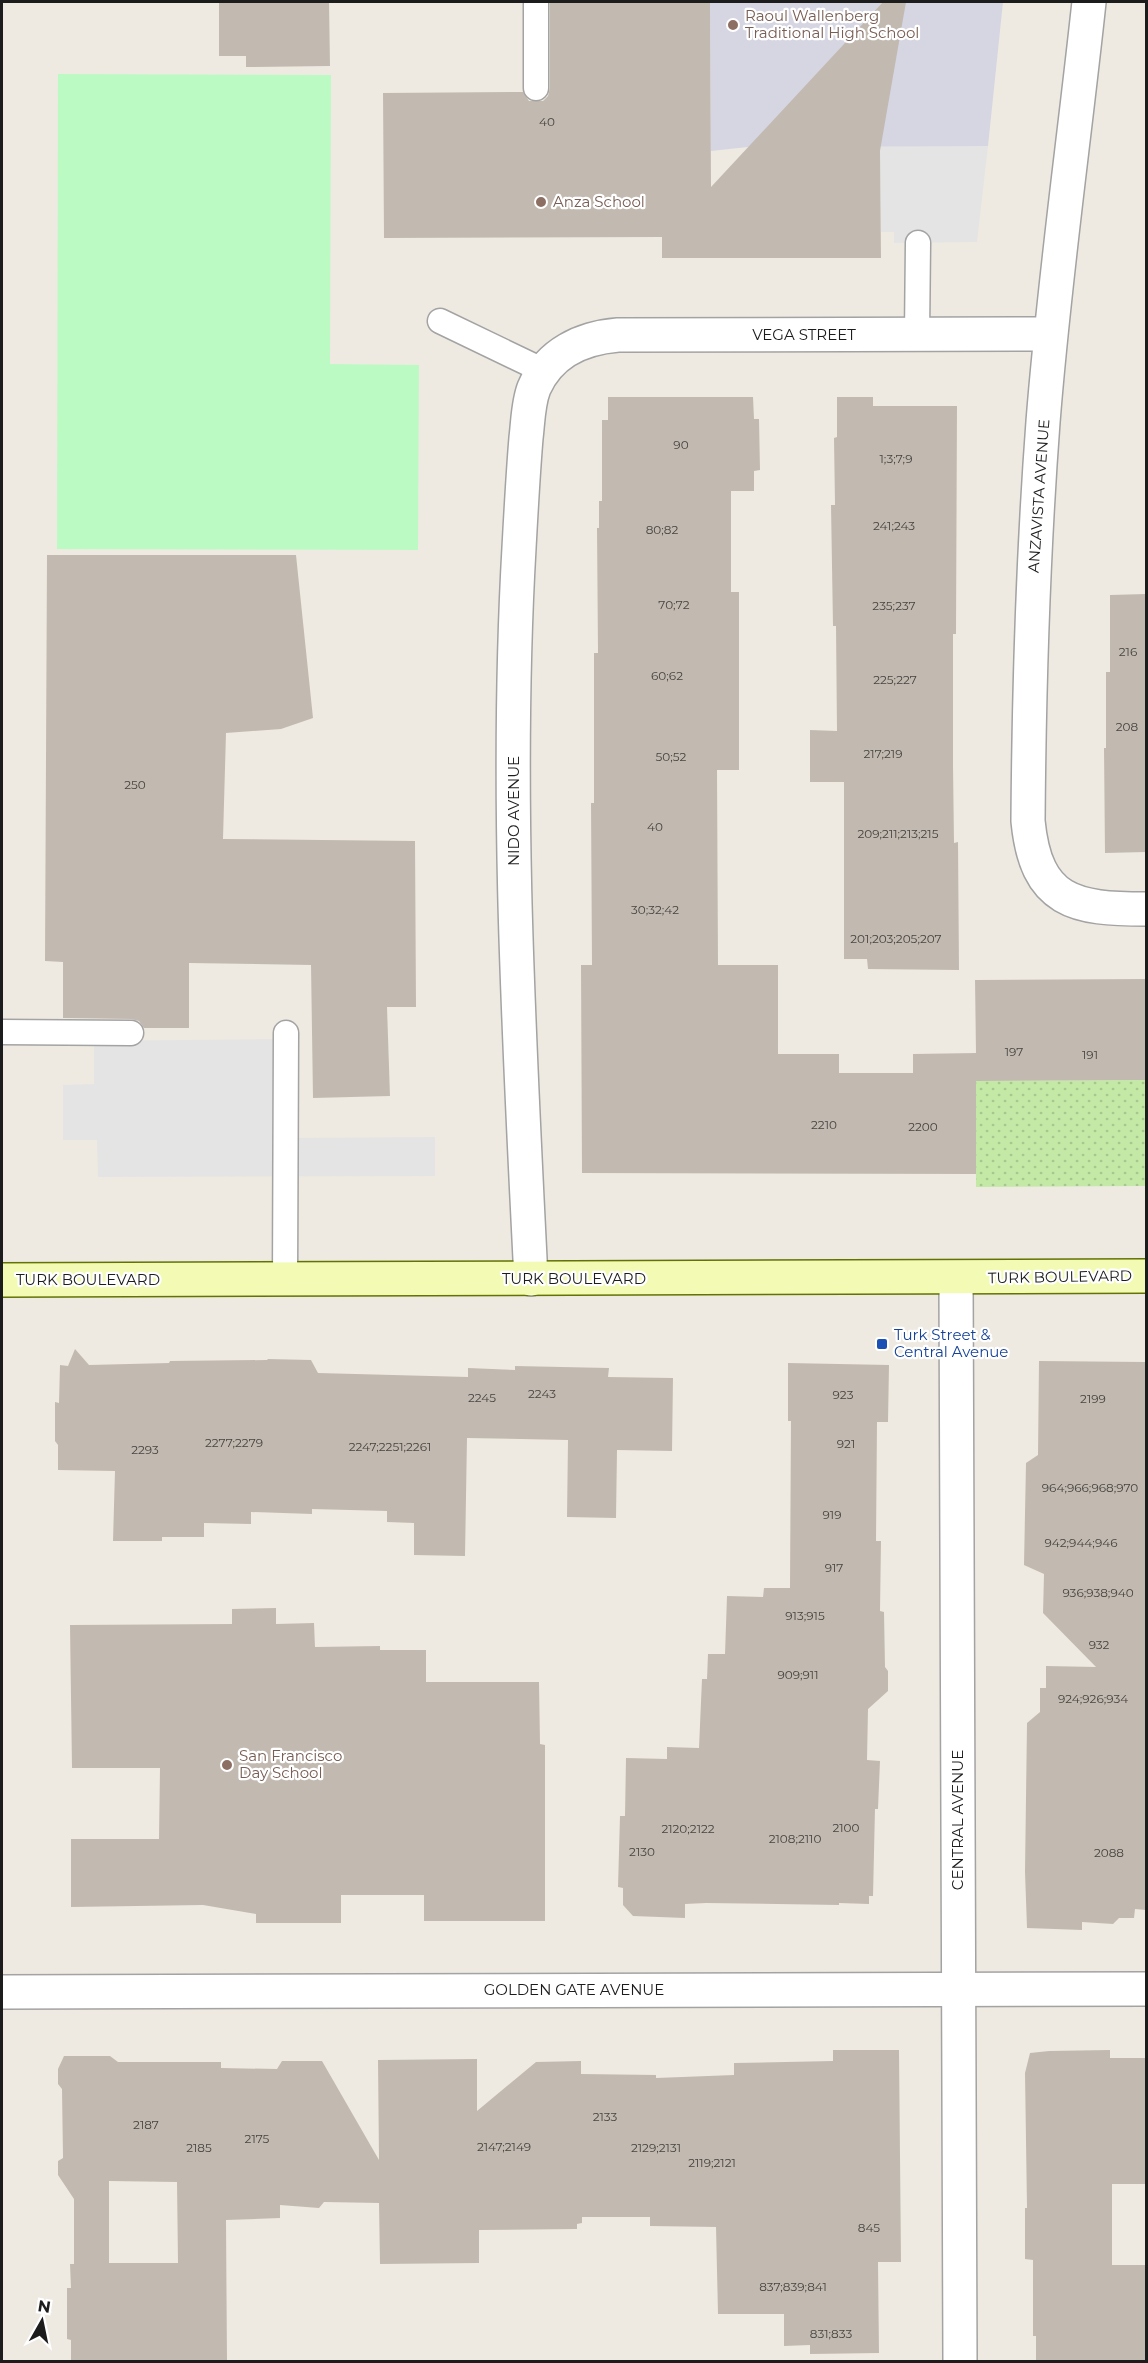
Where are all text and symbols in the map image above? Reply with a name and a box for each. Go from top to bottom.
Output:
place label: Raoul Wallenberg Traditional High School [745,6,919,42]
marker: Raoul Wallenberg Traditional High School [726,18,740,32]
house number: 40 [539,114,555,129]
place label: Anza School [553,192,645,211]
marker: Anza School [534,195,548,209]
street label: VEGA STREET [752,325,856,344]
street label: ANZAVISTA AVENUE [1024,418,1053,574]
house number: 90 [673,437,689,452]
house number: 1;3;7;9 [880,451,912,466]
house number: 241;243 [873,518,915,533]
house number: 80;82 [646,522,678,537]
house number: 70;72 [658,597,690,612]
house number: 235;237 [872,598,916,613]
house number: 216 [1119,644,1137,659]
house number: 60;62 [651,668,683,683]
house number: 225;227 [873,672,917,687]
house number: 208 [1116,719,1139,734]
house number: 217;219 [864,746,902,761]
house number: 50;52 [656,749,687,764]
street label: NIDO AVENUE [504,756,523,866]
house number: 250 [124,777,146,792]
house number: 40 [647,819,663,834]
house number: 209;211;213;215 [857,826,939,841]
house number: 30;32;42 [631,902,679,917]
house number: 201;203;205;207 [850,931,942,946]
house number: 197 [1005,1044,1023,1059]
house number: 191 [1082,1047,1098,1062]
house number: 2210 [811,1117,837,1132]
house number: 2200 [908,1119,938,1134]
street label: TURK BOULEVARD [988,1266,1132,1287]
street label: TURK BOULEVARD [502,1269,646,1288]
street label: TURK BOULEVARD [16,1270,160,1289]
place label: Turk Street & Central Avenue [894,1325,1008,1361]
marker: Turk Street & Central Avenue [875,1337,889,1351]
house number: 2243 [528,1386,556,1401]
house number: 923 [833,1387,854,1402]
house number: 2245 [468,1390,496,1405]
house number: 2199 [1080,1391,1106,1406]
house number: 2277;2279 [205,1435,263,1450]
house number: 921 [837,1436,855,1451]
house number: 2247;2251;2261 [349,1439,431,1454]
house number: 2293 [131,1442,159,1457]
house number: 964;966;968;970 [1042,1480,1138,1495]
house number: 919 [823,1507,841,1522]
house number: 942;944;946 [1045,1535,1117,1550]
house number: 917 [825,1560,843,1575]
house number: 936;938;940 [1062,1585,1134,1600]
house number: 913;915 [785,1608,825,1623]
house number: 932 [1089,1637,1110,1652]
house number: 909;911 [777,1667,819,1682]
house number: 924;926;934 [1058,1691,1128,1706]
place label: San Francisco Day School [239,1746,342,1782]
street label: CENTRAL AVENUE [948,1750,967,1890]
marker: San Francisco Day School [220,1758,234,1772]
house number: 2100 [832,1820,860,1835]
house number: 2120;2122 [661,1821,715,1836]
house number: 2108;2110 [769,1831,821,1846]
house number: 2130 [629,1844,655,1859]
house number: 2088 [1094,1845,1124,1860]
street label: GOLDEN GATE AVENUE [484,1980,664,1999]
house number: 2133 [593,2109,618,2124]
house number: 2187 [133,2117,159,2132]
house number: 2175 [245,2131,270,2146]
house number: 2147;2149 [477,2139,531,2154]
house number: 2185 [186,2140,212,2155]
house number: 2129;2131 [631,2140,681,2155]
house number: 2119;2121 [688,2155,736,2170]
house number: 845 [858,2220,880,2235]
house number: 837;839;841 [759,2279,827,2294]
north arrow [12,2291,72,2351]
text: N [36,2296,52,2317]
house number: 831;833 [810,2326,852,2341]

